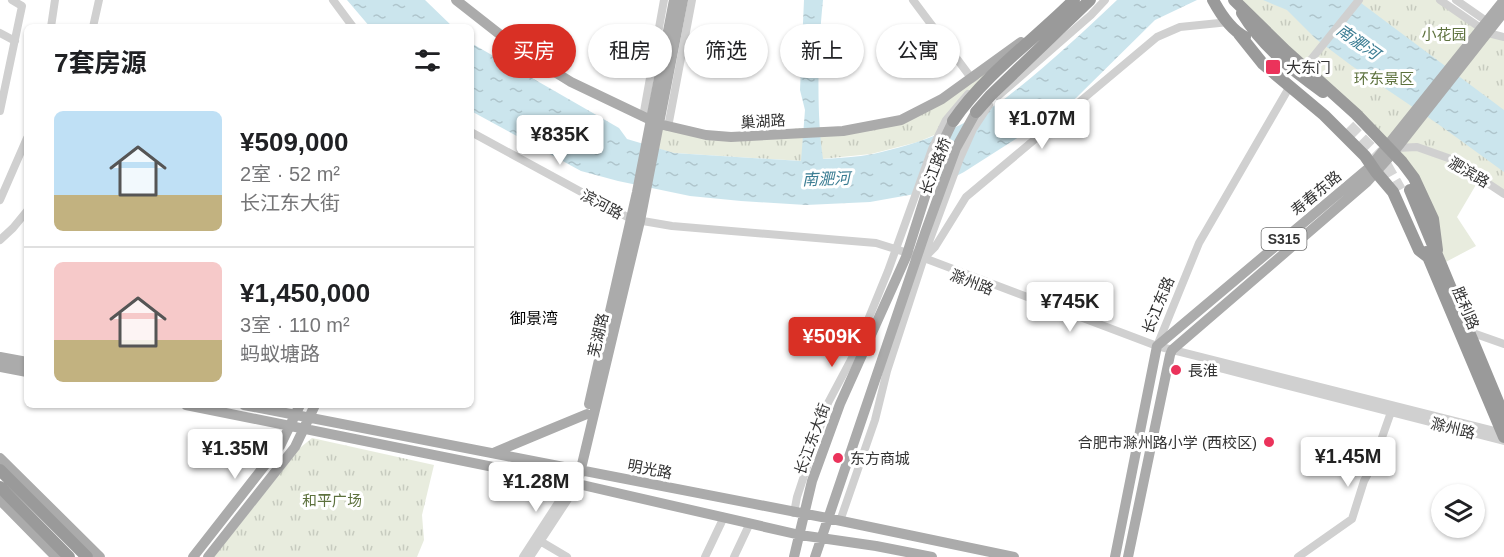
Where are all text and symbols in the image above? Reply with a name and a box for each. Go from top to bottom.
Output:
water label: 南淝河 [1333,21,1385,64]
chip: 买房 [492,24,576,78]
chip: 租房 [588,24,672,78]
chip: 筛选 [684,24,768,78]
chip: 新上 [780,24,864,78]
chip: 公寓 [876,24,960,78]
park label: 小花园 [1421,26,1467,43]
icon: filters [411,44,444,77]
text: 7套房源 [54,48,146,78]
marker: 大东门 [1264,58,1282,76]
place label: 大东门 [1286,59,1331,76]
park label: 环东景区 [1354,70,1414,87]
pin: ¥1.07M [993,99,1091,150]
text: ¥1.07M [1009,107,1075,129]
street label: 巢湖路 [740,111,786,131]
pin: ¥835K [518,115,602,166]
text: ¥835K [531,123,589,145]
text: ¥509,000 [240,127,348,157]
icon: home [102,135,174,207]
street label: 长江路桥 [916,135,954,197]
street label: 淝滨路 [1445,153,1493,191]
text: 2室 · 52 m² [240,163,340,185]
street label: 寿春东路 [1288,167,1344,219]
water label: 南淝河 [802,170,853,188]
street label: 滨河路 [578,186,626,222]
text: 长江东大街 [240,192,340,214]
road number: S315 [1262,228,1306,250]
street label: 滁州路 [948,266,996,298]
street label: 长江东路 [1139,274,1177,336]
text: ¥1,450,000 [240,278,370,308]
pin: ¥745K [1028,282,1112,333]
street label: 胜利路 [1449,284,1483,332]
icon: home [102,286,174,358]
text: ¥745K [1041,290,1099,312]
district label: 御景湾 [510,310,558,327]
street label: 芜湖路 [585,311,611,359]
text: 3室 · 110 m² [240,314,350,336]
pin: ¥509K [790,317,874,368]
text: ¥509K [803,325,861,347]
text: 蚂蚁塘路 [240,343,320,365]
place label: 長淮 [1188,362,1218,379]
marker: 長淮 [1169,363,1183,377]
street label: 长江东大街 [791,401,833,477]
street label: 滁州路 [1429,414,1477,442]
pin: ¥1.35M [186,429,284,480]
place label: 合肥市滁州路小学 (西校区) [1078,434,1257,451]
marker: 合肥市滁州路小学 (西校区) [1262,435,1276,449]
text: ¥1.35M [202,437,268,459]
pin: ¥1.45M [1299,437,1397,488]
text: ¥1.45M [1315,445,1381,467]
place label: 东方商城 [850,450,910,467]
marker: 东方商城 [831,451,845,465]
street label: 明光路 [626,456,674,482]
pin: ¥1.28M [487,462,585,513]
text: ¥1.28M [503,470,569,492]
map controls [1431,484,1485,538]
button: layers [1431,484,1485,538]
park label: 和平广场 [302,492,362,509]

